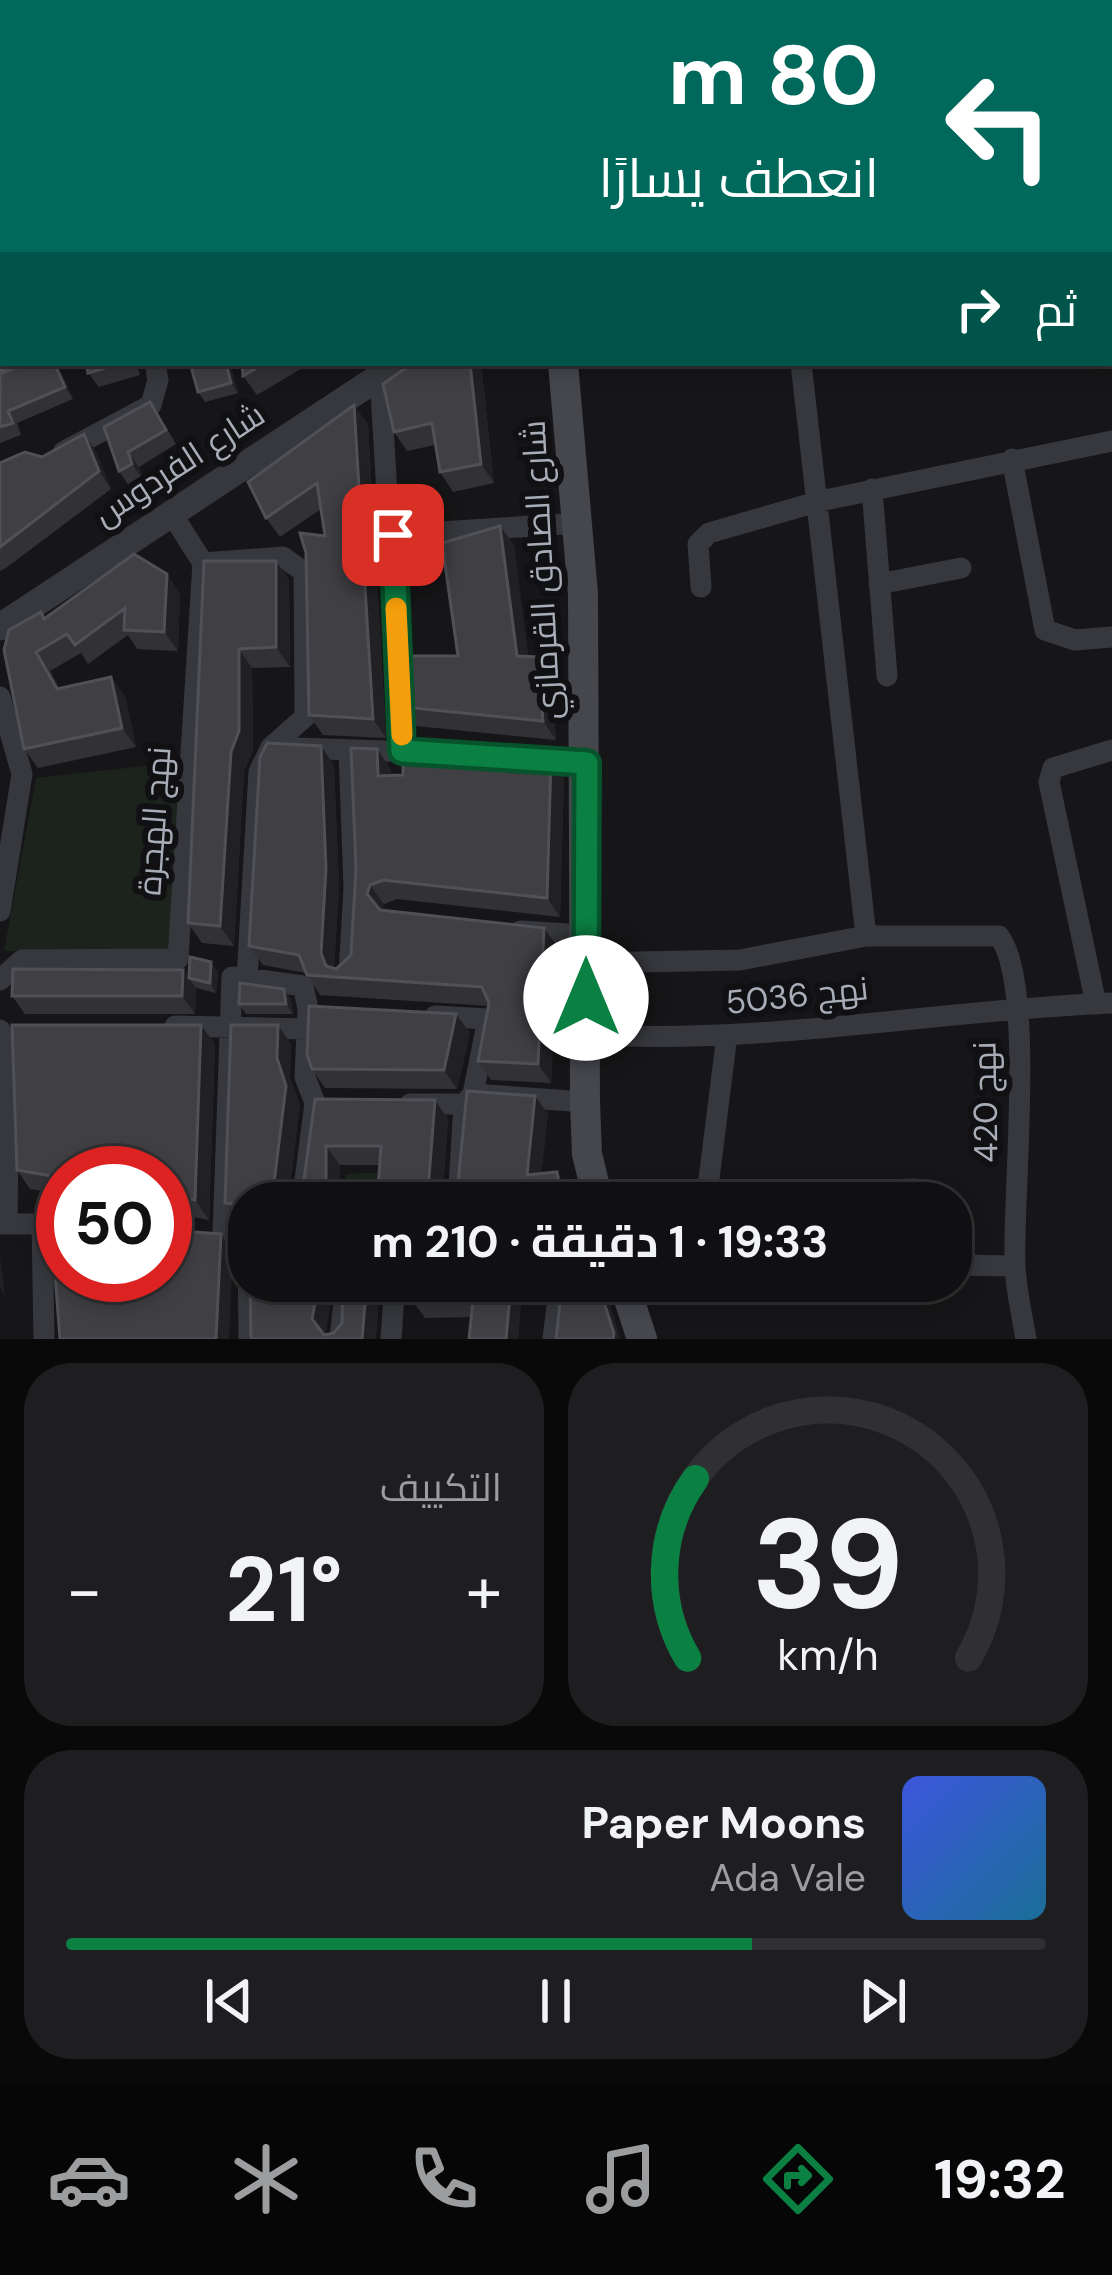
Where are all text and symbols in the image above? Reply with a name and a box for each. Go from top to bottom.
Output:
text: 80 m [668,21,879,130]
icon: left [921,48,1077,204]
text: انعطف يسارًا [598,143,879,214]
icon: right [945,276,1011,342]
text: ثم [1035,281,1077,340]
street label: شارع الفردوس [85,393,273,536]
street label: شارع الصادق القرمازي [512,419,574,721]
pin [342,484,444,586]
icon: arrive [360,502,426,568]
street label: نهج الهجرة [127,745,182,897]
position arrow [523,935,649,1061]
street label: نهج 5036 [724,966,870,1025]
street label: نهج 420 [962,1041,1009,1163]
speed limit sign: 50 [36,1146,192,1302]
text: 19:33 · 1 دقيقة · 210 m [372,1212,828,1271]
text: التكييف [380,1462,502,1513]
text: 39 [752,1483,904,1646]
text: 21° [225,1532,343,1649]
text: − [66,1548,102,1633]
text: + [466,1548,502,1633]
text: km/h [777,1626,879,1682]
text: Paper Moons [581,1793,866,1852]
text: Ada Vale [709,1852,866,1903]
icon: previous [196,1968,262,2034]
icon: pause [523,1968,589,2034]
icon: next [850,1968,916,2034]
icon: car [47,2137,131,2221]
icon: climate [224,2137,308,2221]
icon: phone [402,2137,486,2221]
icon: music [579,2137,663,2221]
icon: directions [756,2137,840,2221]
text: 19:32 [934,2144,1065,2215]

